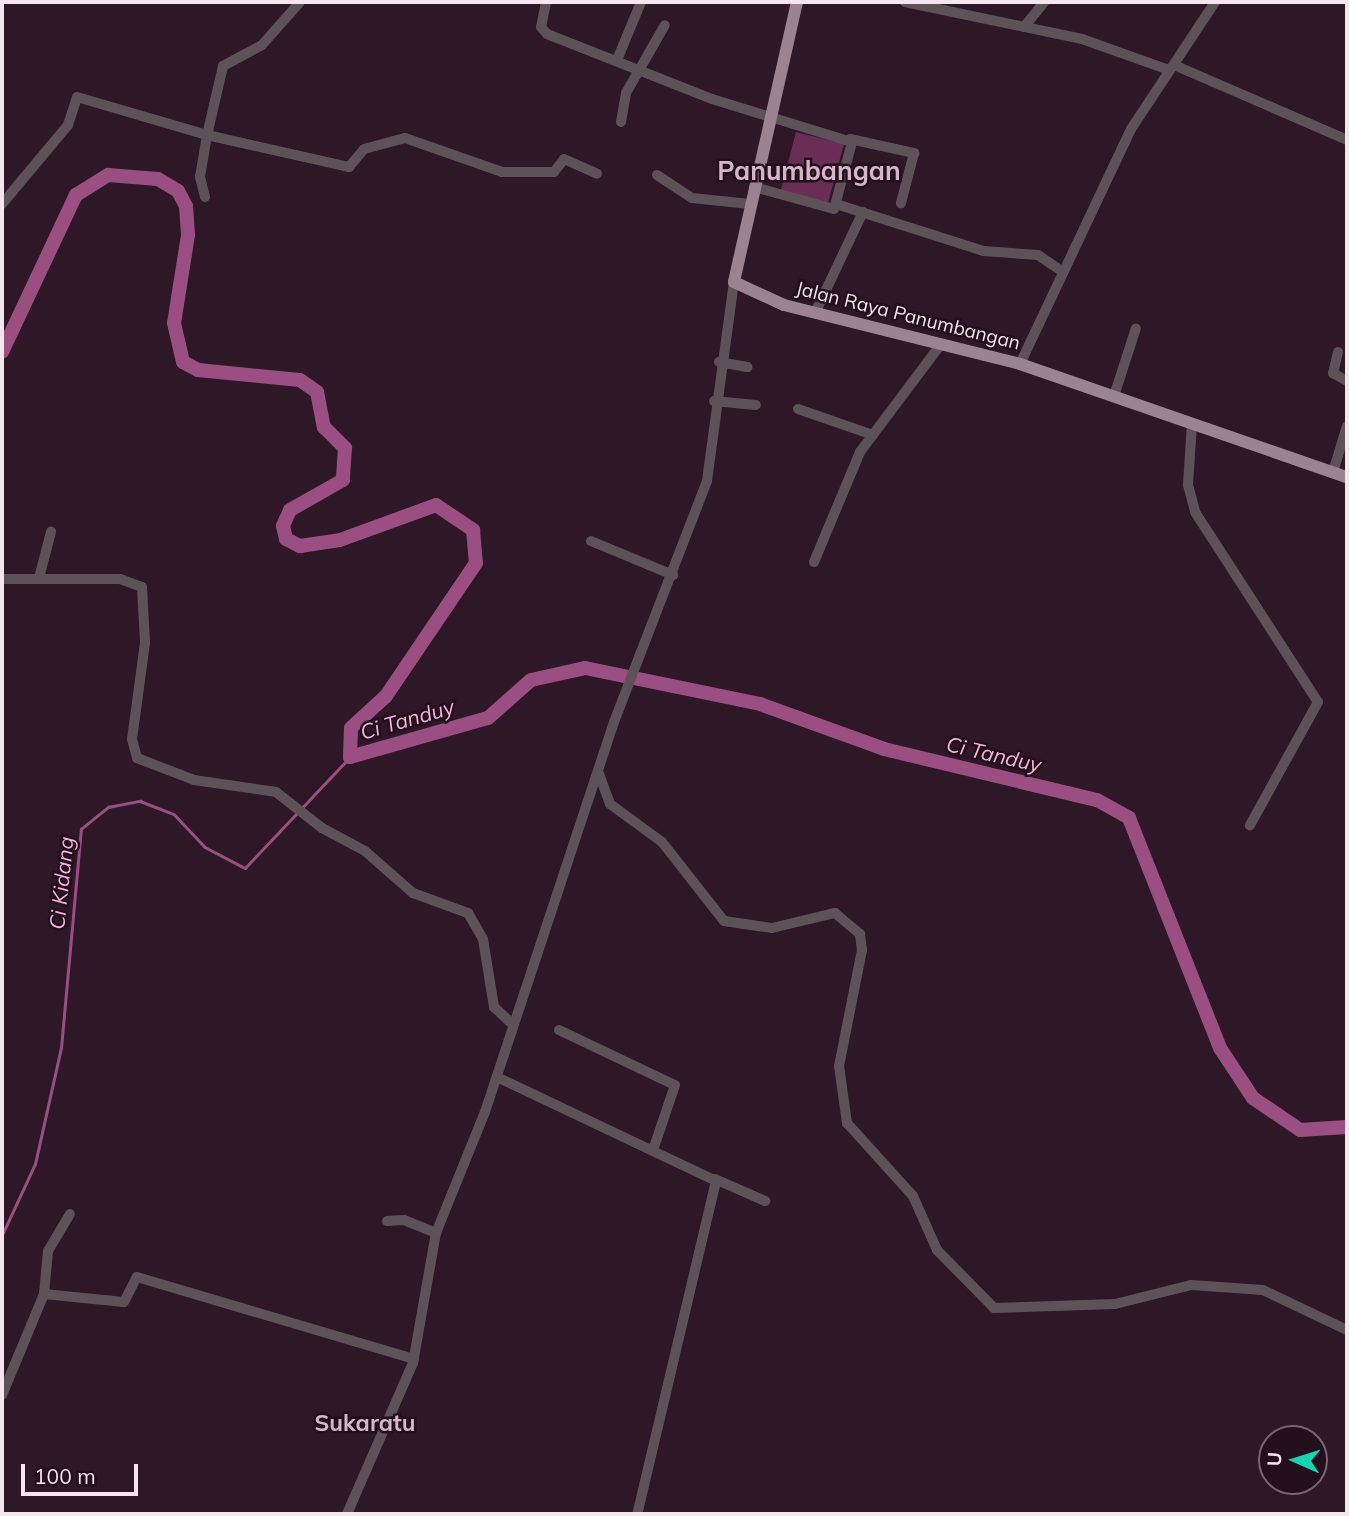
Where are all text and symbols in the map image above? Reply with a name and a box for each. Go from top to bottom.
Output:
district label: Panumbangan [717,155,901,187]
street label: Jalan Raya Panumbangan [793,277,1023,355]
water label: Ci Tanduy [357,694,457,744]
water label: Ci Tanduy [944,731,1044,777]
water label: Ci Kidang [44,835,78,931]
district label: Sukaratu [315,1409,415,1437]
north arrow [1258,1425,1328,1495]
scale bar [24,1450,142,1494]
text: U [1262,1451,1286,1467]
text: 100 m [34,1463,96,1489]

